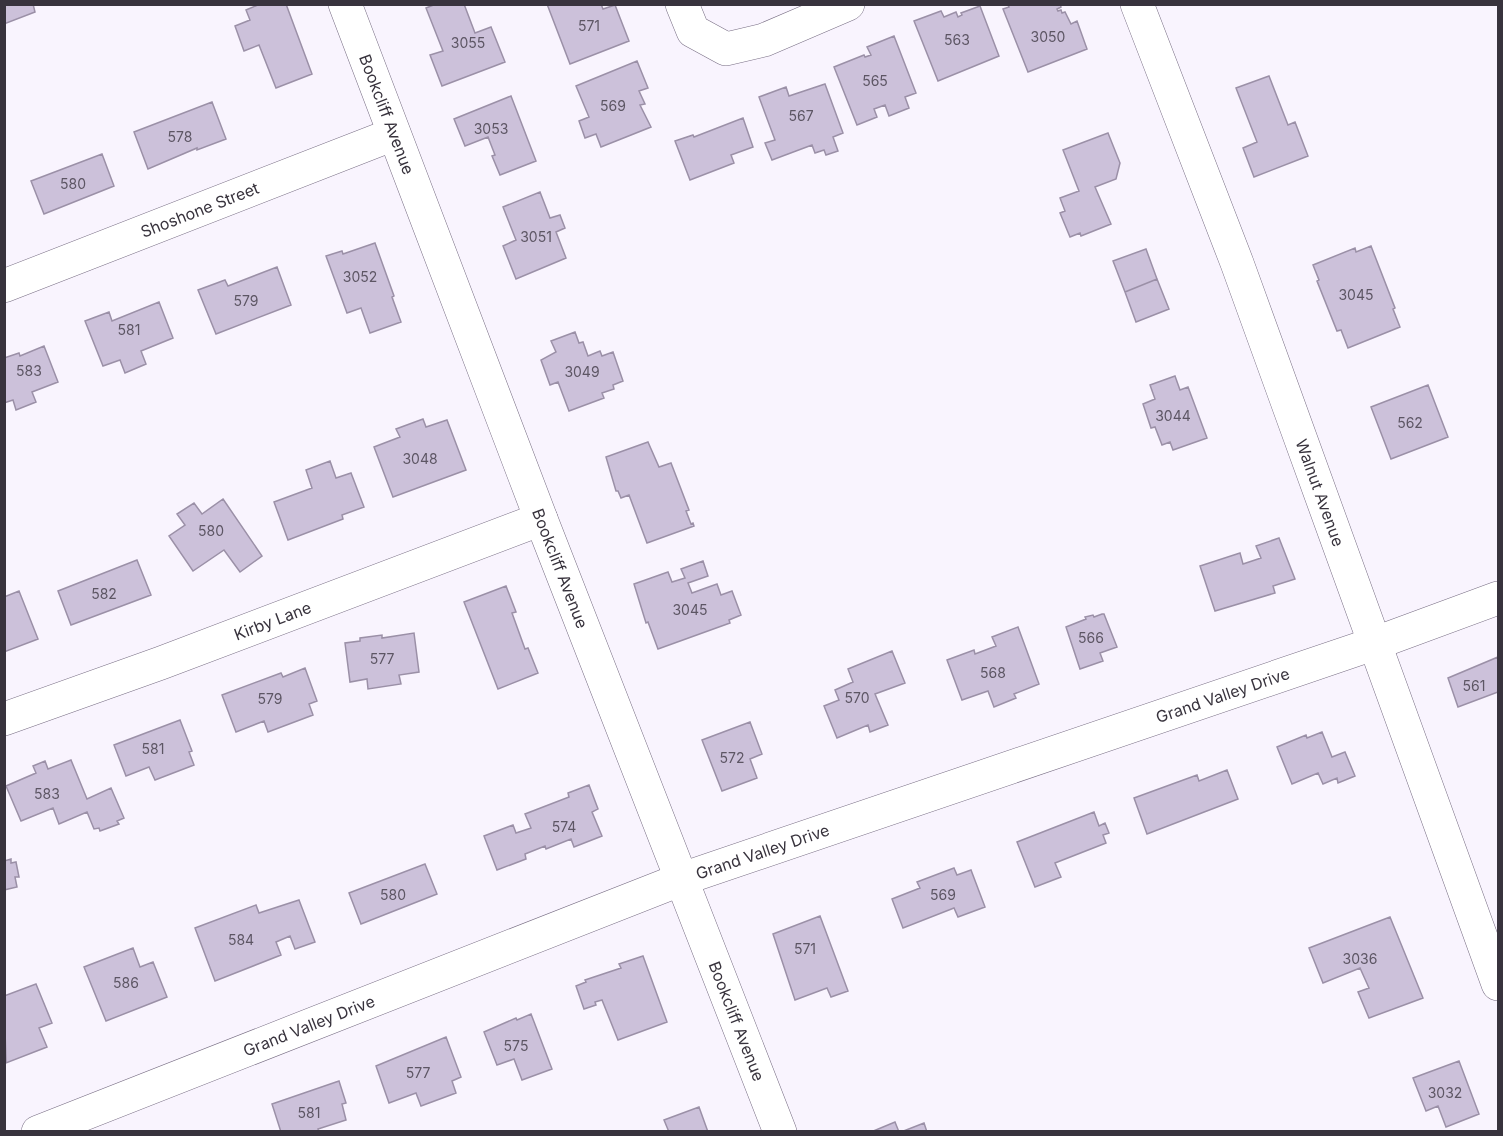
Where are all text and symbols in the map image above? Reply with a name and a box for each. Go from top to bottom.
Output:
house number: 571 [578,17,600,34]
house number: 3050 [1031,28,1065,45]
house number: 563 [944,31,970,48]
house number: 3055 [451,34,485,51]
street label: Bookcliff Avenue [355,51,419,177]
house number: 565 [862,72,888,89]
house number: 569 [600,97,626,114]
house number: 567 [788,107,814,124]
house number: 3053 [474,120,508,137]
house number: 578 [168,128,192,145]
house number: 580 [60,175,86,192]
street label: Shoshone Street [138,178,262,242]
house number: 3051 [520,228,552,245]
house number: 3052 [343,268,377,285]
house number: 3045 [1338,286,1374,303]
house number: 579 [234,292,258,309]
house number: 581 [118,321,140,338]
house number: 583 [16,362,42,379]
house number: 3049 [564,363,600,380]
house number: 3044 [1155,407,1191,424]
house number: 562 [1397,414,1423,431]
street label: Walnut Avenue [1292,436,1349,549]
house number: 3048 [402,450,438,467]
street label: Bookcliff Avenue [528,506,593,631]
house number: 580 [198,522,224,539]
house number: 582 [91,585,117,602]
street label: Kirby Lane [231,597,314,644]
house number: 3045 [672,601,708,618]
house number: 566 [1078,629,1104,646]
house number: 577 [370,650,394,667]
street label: Grand Valley Drive [1153,663,1292,727]
house number: 568 [980,664,1006,681]
house number: 561 [1463,677,1485,694]
house number: 570 [844,689,870,706]
house number: 579 [258,690,282,707]
house number: 581 [142,740,164,757]
house number: 572 [720,749,744,766]
house number: 583 [34,785,60,802]
house number: 574 [552,818,576,835]
street label: Grand Valley Drive [693,820,832,884]
house number: 580 [380,886,406,903]
house number: 569 [930,886,956,903]
house number: 584 [228,931,254,948]
house number: 571 [794,940,816,957]
house number: 3036 [1343,950,1377,967]
street label: Bookcliff Avenue [704,958,769,1084]
house number: 586 [113,974,139,991]
street label: Grand Valley Drive [240,991,378,1060]
house number: 575 [504,1037,528,1054]
house number: 577 [406,1064,430,1081]
house number: 3032 [1428,1084,1462,1101]
house number: 581 [298,1104,320,1121]

